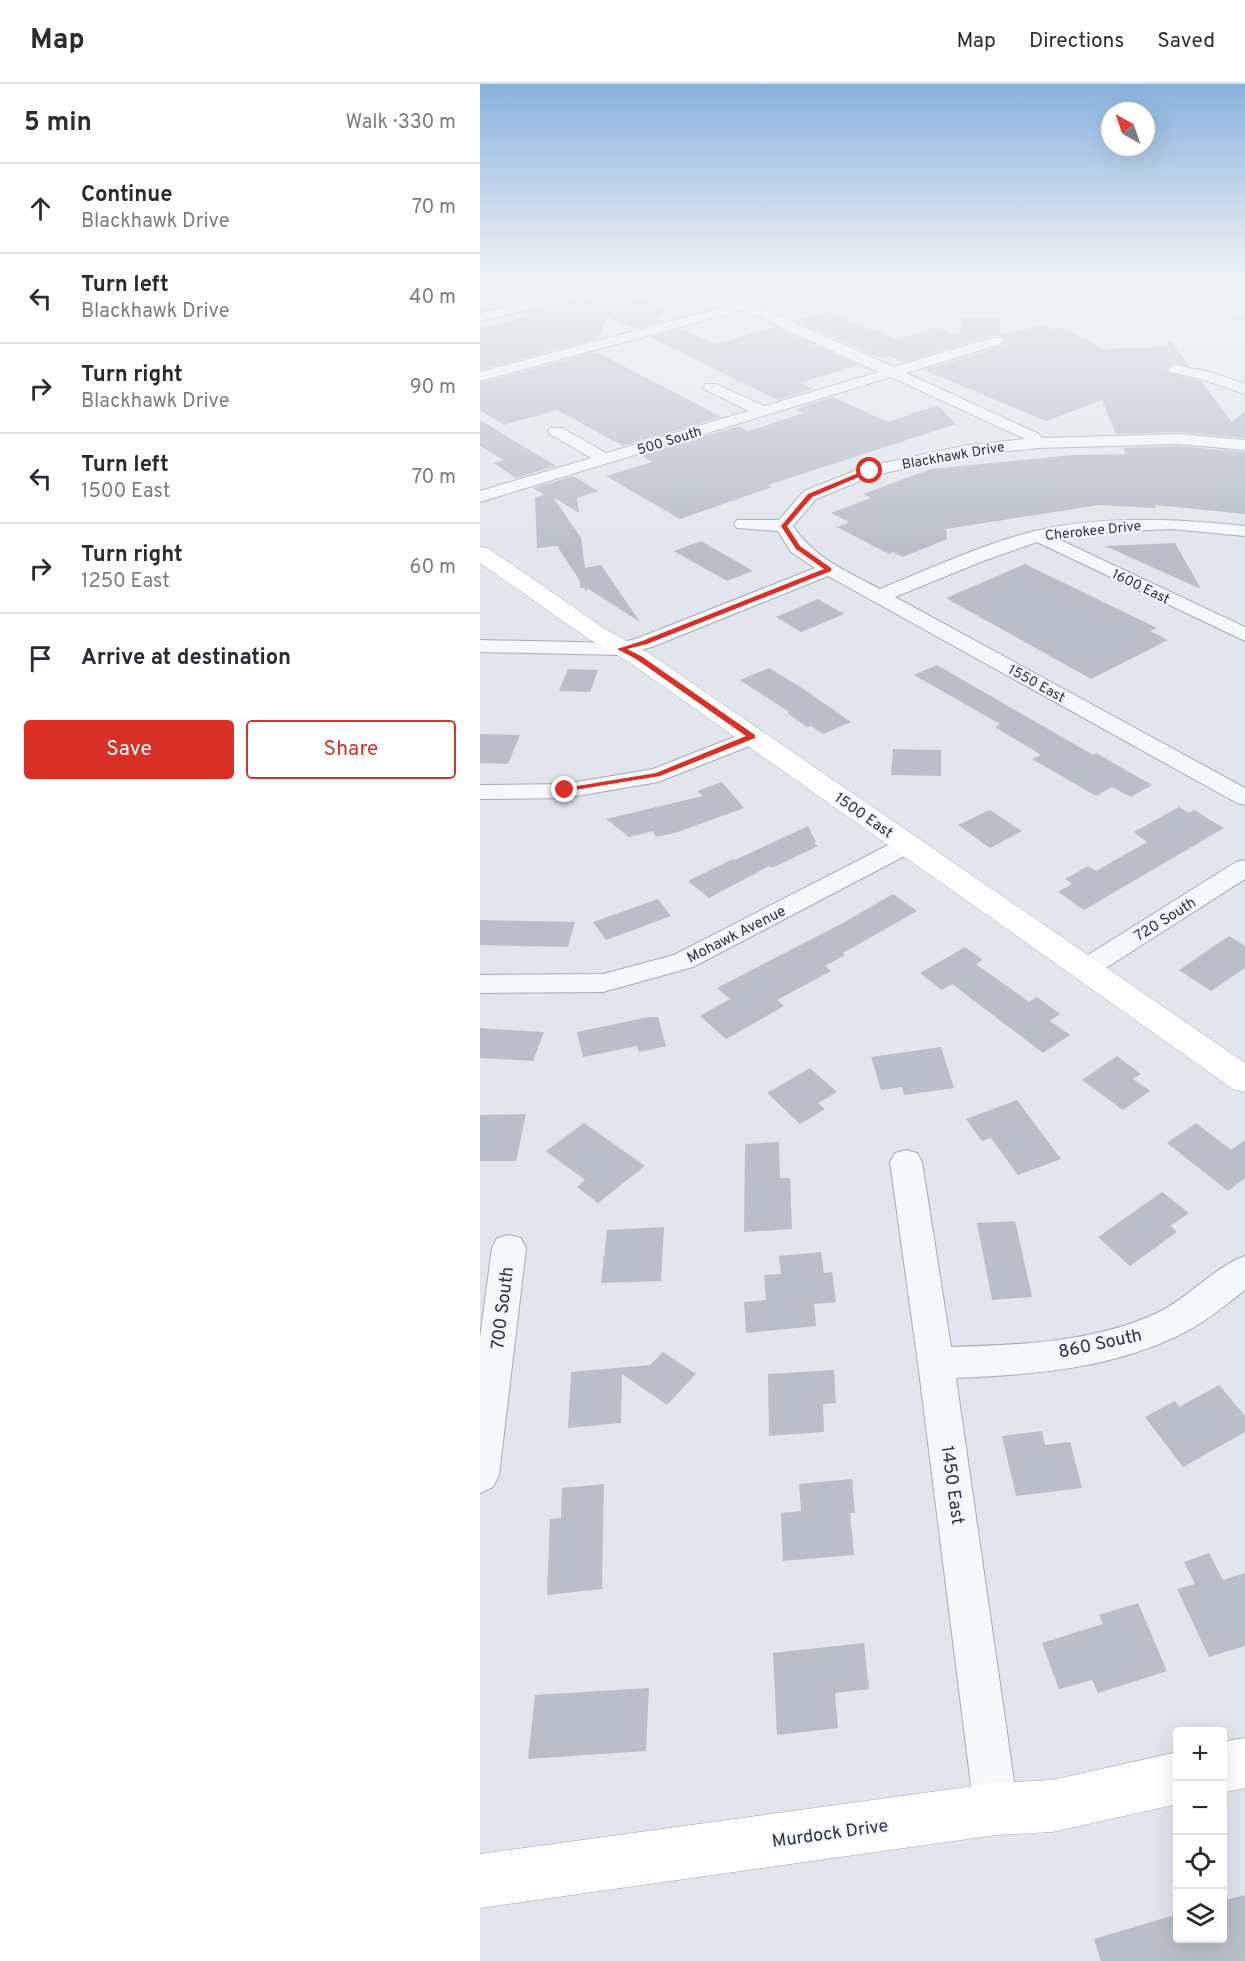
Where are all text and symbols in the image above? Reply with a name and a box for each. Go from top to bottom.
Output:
text: Map [30,23,85,59]
text: Map [956,28,996,55]
text: Directions [1029,28,1124,55]
text: Saved [1157,28,1215,55]
north arrow [1101,102,1155,156]
text: 5 min [24,107,92,140]
text: Walk · 330 m [346,110,456,136]
text: Continue [81,182,172,209]
icon: ahead [24,192,57,225]
text: 70 m [412,195,456,221]
text: Blackhawk Drive [81,209,229,235]
text: Turn left [81,272,169,299]
icon: left [24,282,57,315]
text: 40 m [409,285,456,311]
text: Blackhawk Drive [81,299,229,325]
text: Turn right [81,362,183,389]
icon: right [24,372,57,405]
text: 90 m [410,375,456,401]
text: Blackhawk Drive [81,389,229,415]
street label: 500 South [635,424,704,459]
street label: Blackhawk Drive [901,439,1006,474]
text: Turn left [81,452,169,479]
route start [856,457,882,483]
icon: left [24,462,57,495]
text: 70 m [412,465,456,491]
text: 1500 East [81,479,170,505]
street label: Cherokee Drive [1044,518,1142,545]
text: Turn right [81,542,183,569]
icon: right [24,552,57,585]
text: 60 m [410,555,456,581]
street label: 1600 East [1109,566,1172,609]
text: 1250 East [81,569,170,595]
icon: arrive [24,642,57,675]
text: Arrive at destination [81,645,291,672]
street label: 1550 East [1005,662,1068,707]
button: Save [24,720,234,779]
button: Share [246,720,456,779]
route end [551,776,577,802]
street label: 1500 East [830,789,896,843]
street label: 720 South [1131,894,1200,947]
street label: Mohawk Avenue [684,902,789,968]
street label: 700 South [487,1265,520,1351]
street label: 860 South [1056,1324,1144,1365]
street label: 1450 East [935,1444,968,1526]
map controls [1173,1727,1227,1943]
button: + [1173,1727,1227,1781]
button: − [1173,1781,1227,1835]
street label: Murdock Drive [771,1815,890,1854]
button: locate [1173,1835,1227,1889]
button: layers [1173,1889,1227,1943]

